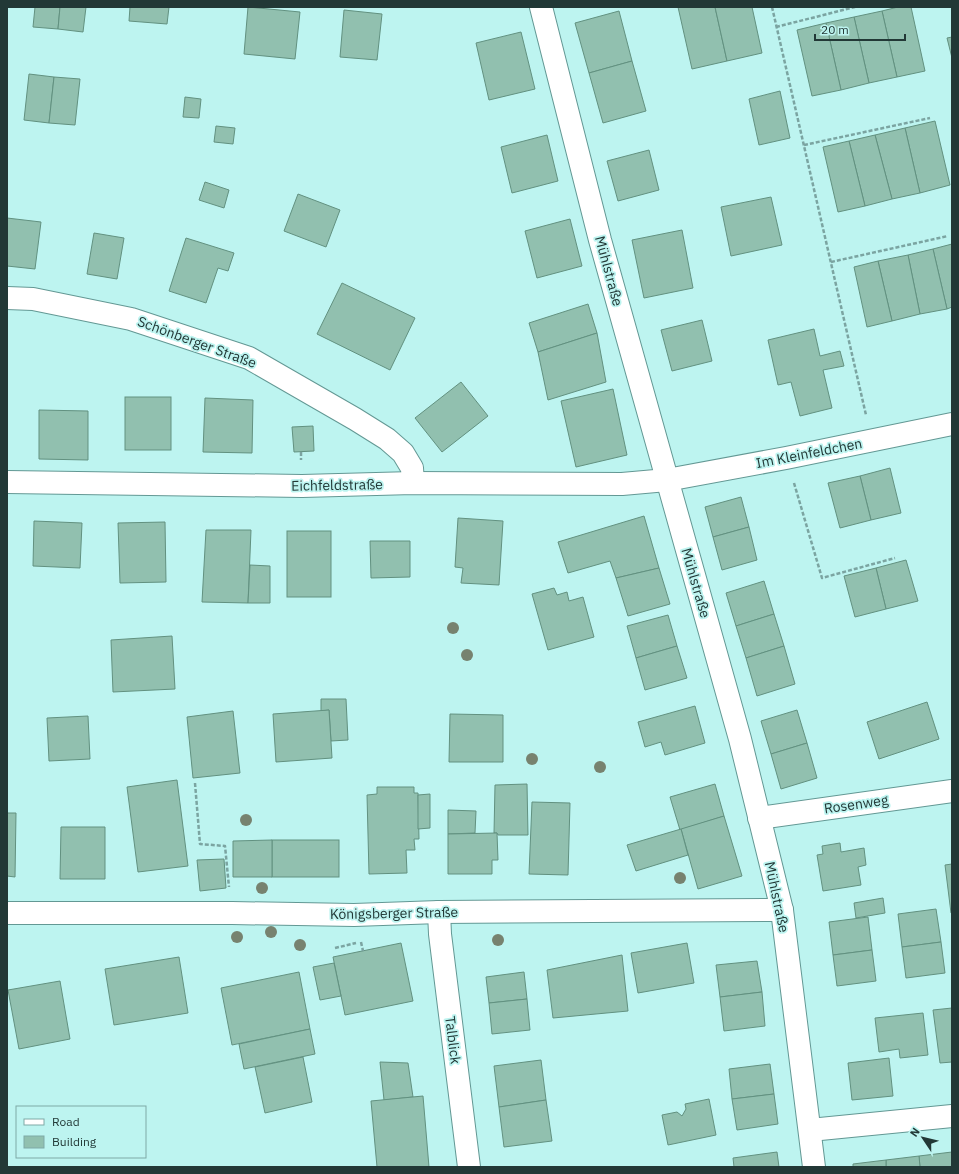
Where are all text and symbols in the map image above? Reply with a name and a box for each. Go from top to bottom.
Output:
scale bar [815,16,905,42]
text: 20 m [821,22,849,37]
street label: Mühlstraße [591,234,627,308]
street label: Schönberger Straße [135,312,259,372]
street label: Im Kleinfeldchen [754,434,864,472]
street label: Eichfeldstraße [291,475,383,495]
street label: Mühlstraße [677,546,715,620]
street label: Rosenweg [823,790,890,817]
street label: Mühlstraße [761,860,793,934]
street label: Königsberger Straße [330,903,459,923]
street label: Talblick [441,1015,465,1066]
legend [16,1106,146,1158]
text: Road [52,1114,80,1129]
north arrow [903,1118,943,1158]
text: N [907,1125,923,1140]
text: Building [52,1134,97,1149]

